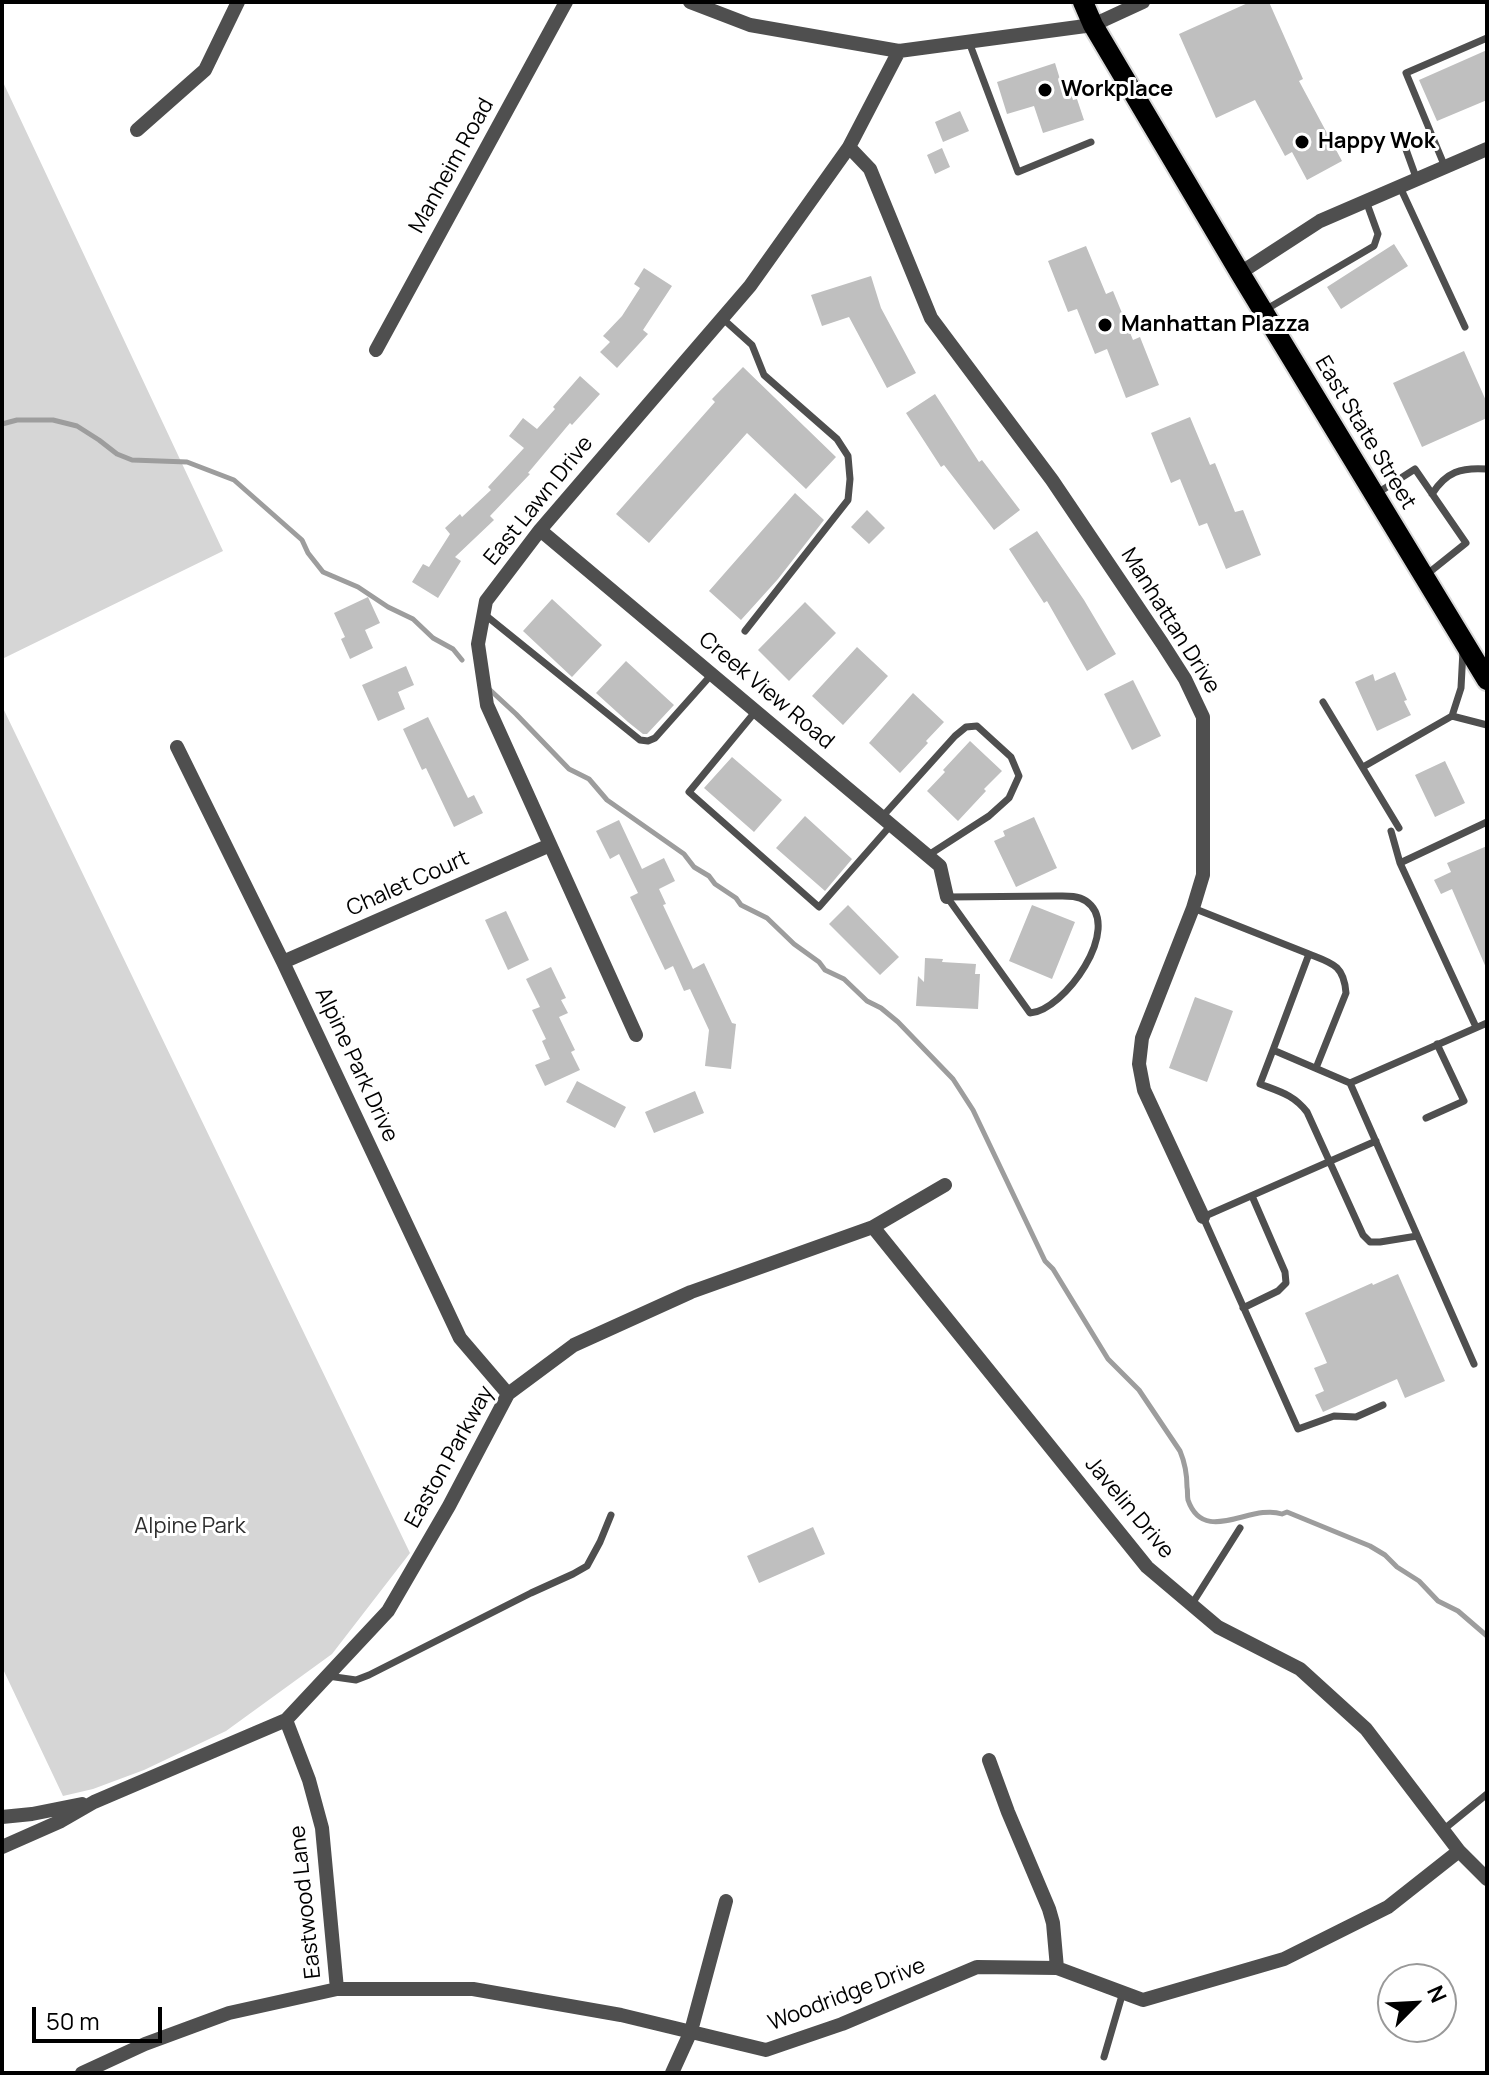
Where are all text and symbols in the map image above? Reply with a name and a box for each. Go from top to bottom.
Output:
place label: Workplace [1061,77,1173,103]
marker: Workplace [1036,81,1054,99]
street label: Manheim Road [404,94,500,238]
place label: Happy Wok [1318,129,1435,155]
marker: Happy Wok [1293,133,1311,151]
place label: Manhattan Plazza [1121,312,1310,338]
marker: Manhattan Plazza [1096,316,1114,334]
street label: East State Street [1309,351,1421,515]
street label: East Lawn Drive [479,431,599,571]
street label: Manhattan Drive [1115,543,1225,699]
street label: Creek View Road [693,627,839,755]
street label: Chalet Court [343,845,473,923]
street label: Alpine Park Drive [309,984,403,1146]
street label: Easton Parkway [400,1381,500,1533]
street label: Javelin Drive [1079,1452,1179,1564]
park label: Alpine Park [134,1514,246,1540]
street label: Eastwood Lane [285,1824,327,1980]
street label: Woodridge Drive [765,1953,929,2037]
north arrow [1377,1963,1457,2043]
text: N [1420,1981,1454,2007]
scale bar [36,1991,166,2041]
text: 50 m [46,2004,100,2037]

